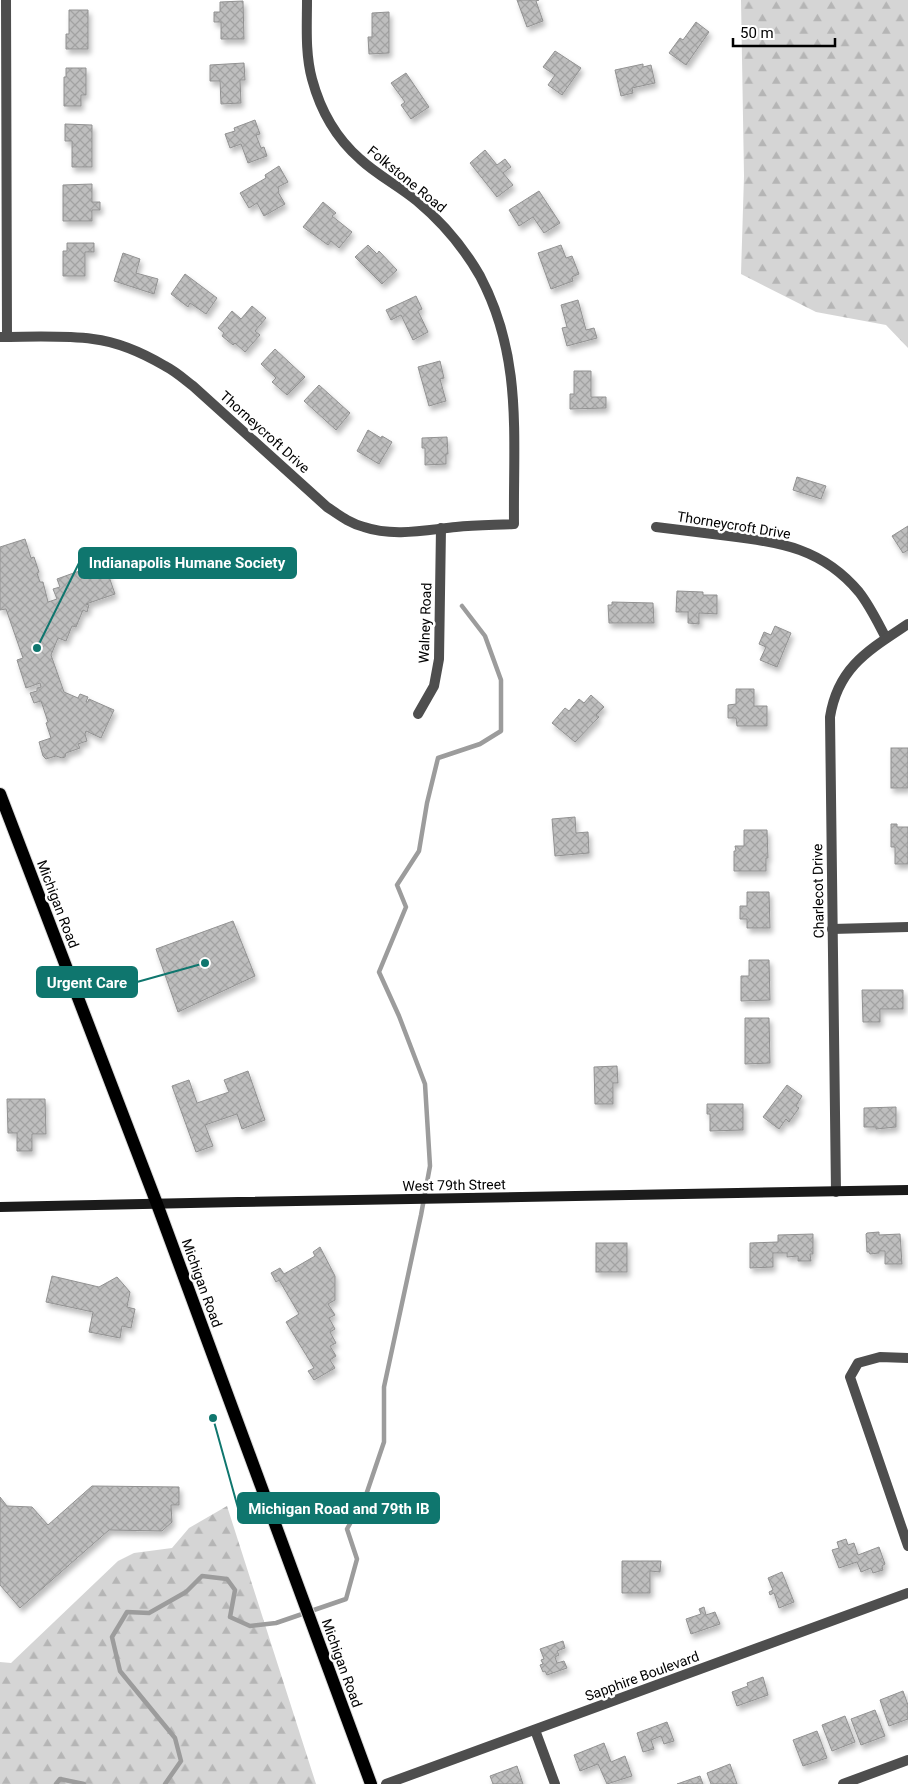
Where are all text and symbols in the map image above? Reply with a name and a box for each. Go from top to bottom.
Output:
scale bar [733,15,836,47]
text: 50 m [740,24,774,42]
street label: Folkstone Road [364,142,450,216]
street label: Thorneycroft Drive [217,388,313,476]
street label: Thorneycroft Drive [676,508,792,542]
callout: Indianapolis Humane Society [79,548,296,578]
text: Indianapolis Humane Society [89,554,286,572]
street label: Walney Road [416,582,434,664]
street label: Charlecot Drive [809,843,827,939]
street label: Michigan Road [34,858,82,950]
callout: Urgent Care [37,967,137,997]
text: Urgent Care [47,974,127,992]
street label: West 79th Street [402,1176,506,1194]
street label: Michigan Road [179,1237,225,1329]
callout: Michigan Road and 79th IB [238,1493,439,1523]
text: Michigan Road and 79th IB [248,1500,430,1518]
street label: Michigan Road [319,1617,365,1709]
street label: Sapphire Boulevard [583,1648,701,1704]

